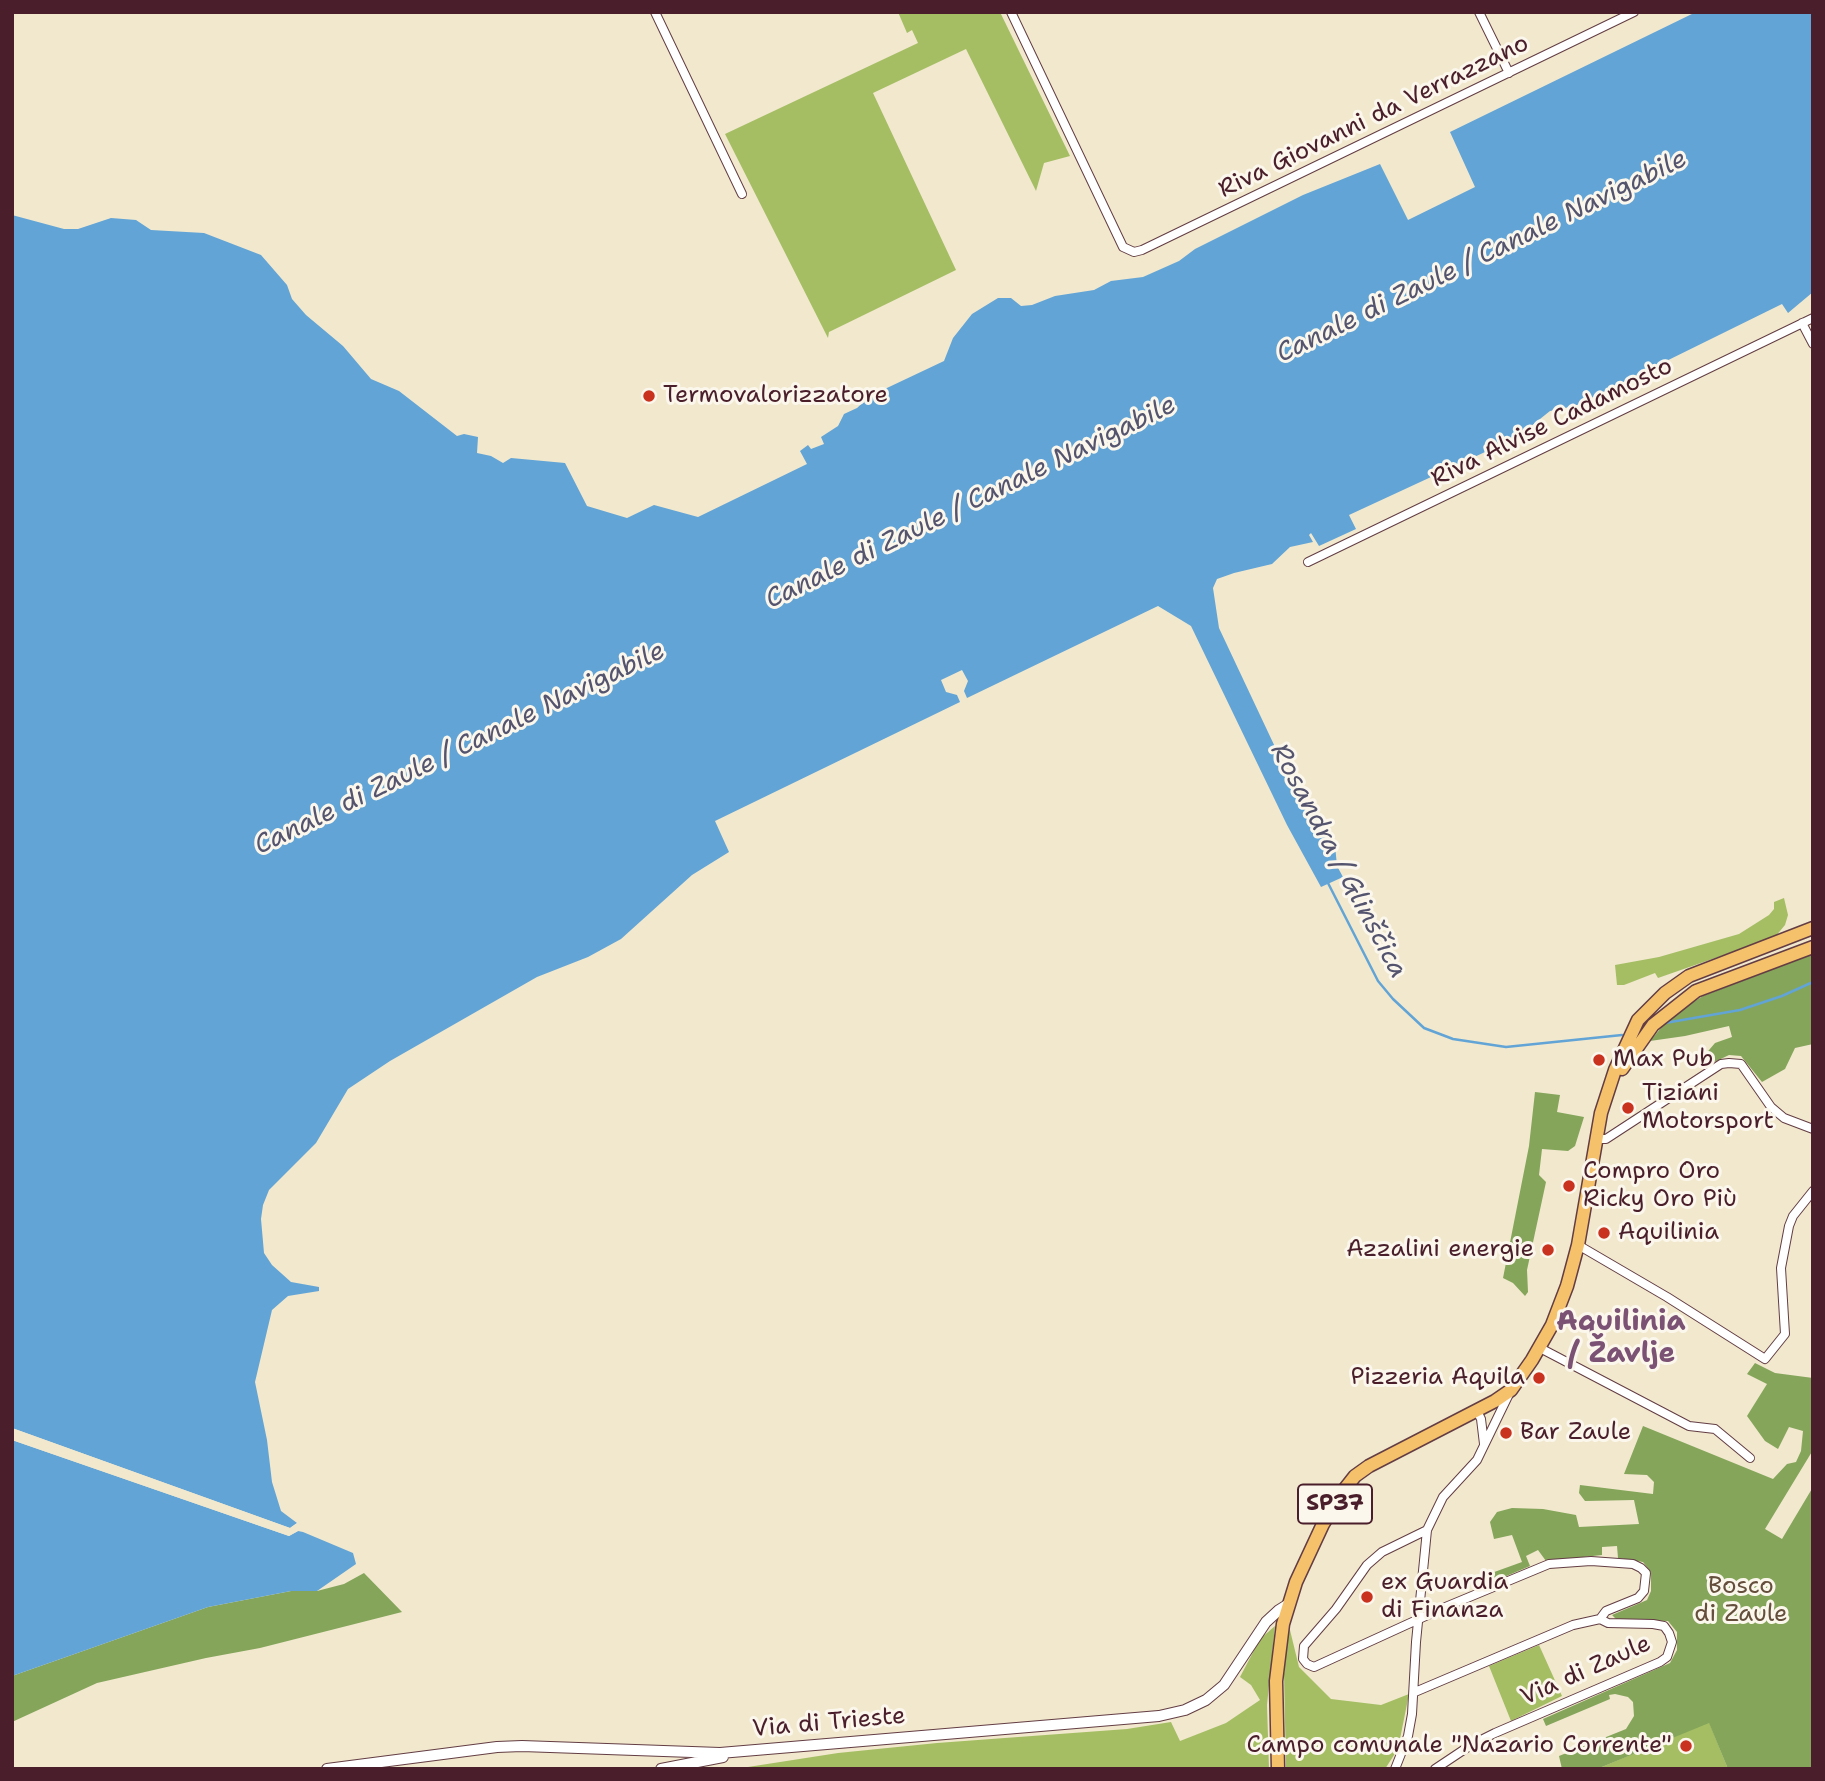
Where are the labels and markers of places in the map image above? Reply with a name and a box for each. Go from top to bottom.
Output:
place label: Termovalorizzatore [663,382,888,410]
marker: Termovalorizzatore [641,388,657,404]
place label: Max Pub [1613,1046,1713,1074]
marker: Max Pub [1591,1052,1607,1068]
place label: Tiziani Motorsport [1642,1080,1774,1136]
marker: Tiziani Motorsport [1620,1100,1636,1116]
place label: Compro Oro Ricky Oro Più [1583,1158,1737,1214]
marker: Compro Oro Ricky Oro Più [1561,1178,1577,1194]
place label: Aquilinia [1618,1219,1719,1247]
marker: Aquilinia [1596,1225,1612,1241]
place label: Azzalini energie [1346,1236,1534,1264]
marker: Azzalini energie [1540,1242,1556,1258]
place label: Pizzeria Aquila [1351,1364,1525,1392]
marker: Pizzeria Aquila [1531,1370,1547,1386]
place label: Bar Zaule [1520,1419,1631,1447]
marker: Bar Zaule [1498,1425,1514,1441]
place label: ex Guardia di Finanza [1381,1569,1508,1625]
marker: ex Guardia di Finanza [1359,1589,1375,1605]
place label: Campo comunale "Nazario Corrente" [1246,1732,1672,1760]
marker: Campo comunale "Nazario Corrente" [1678,1738,1694,1754]

